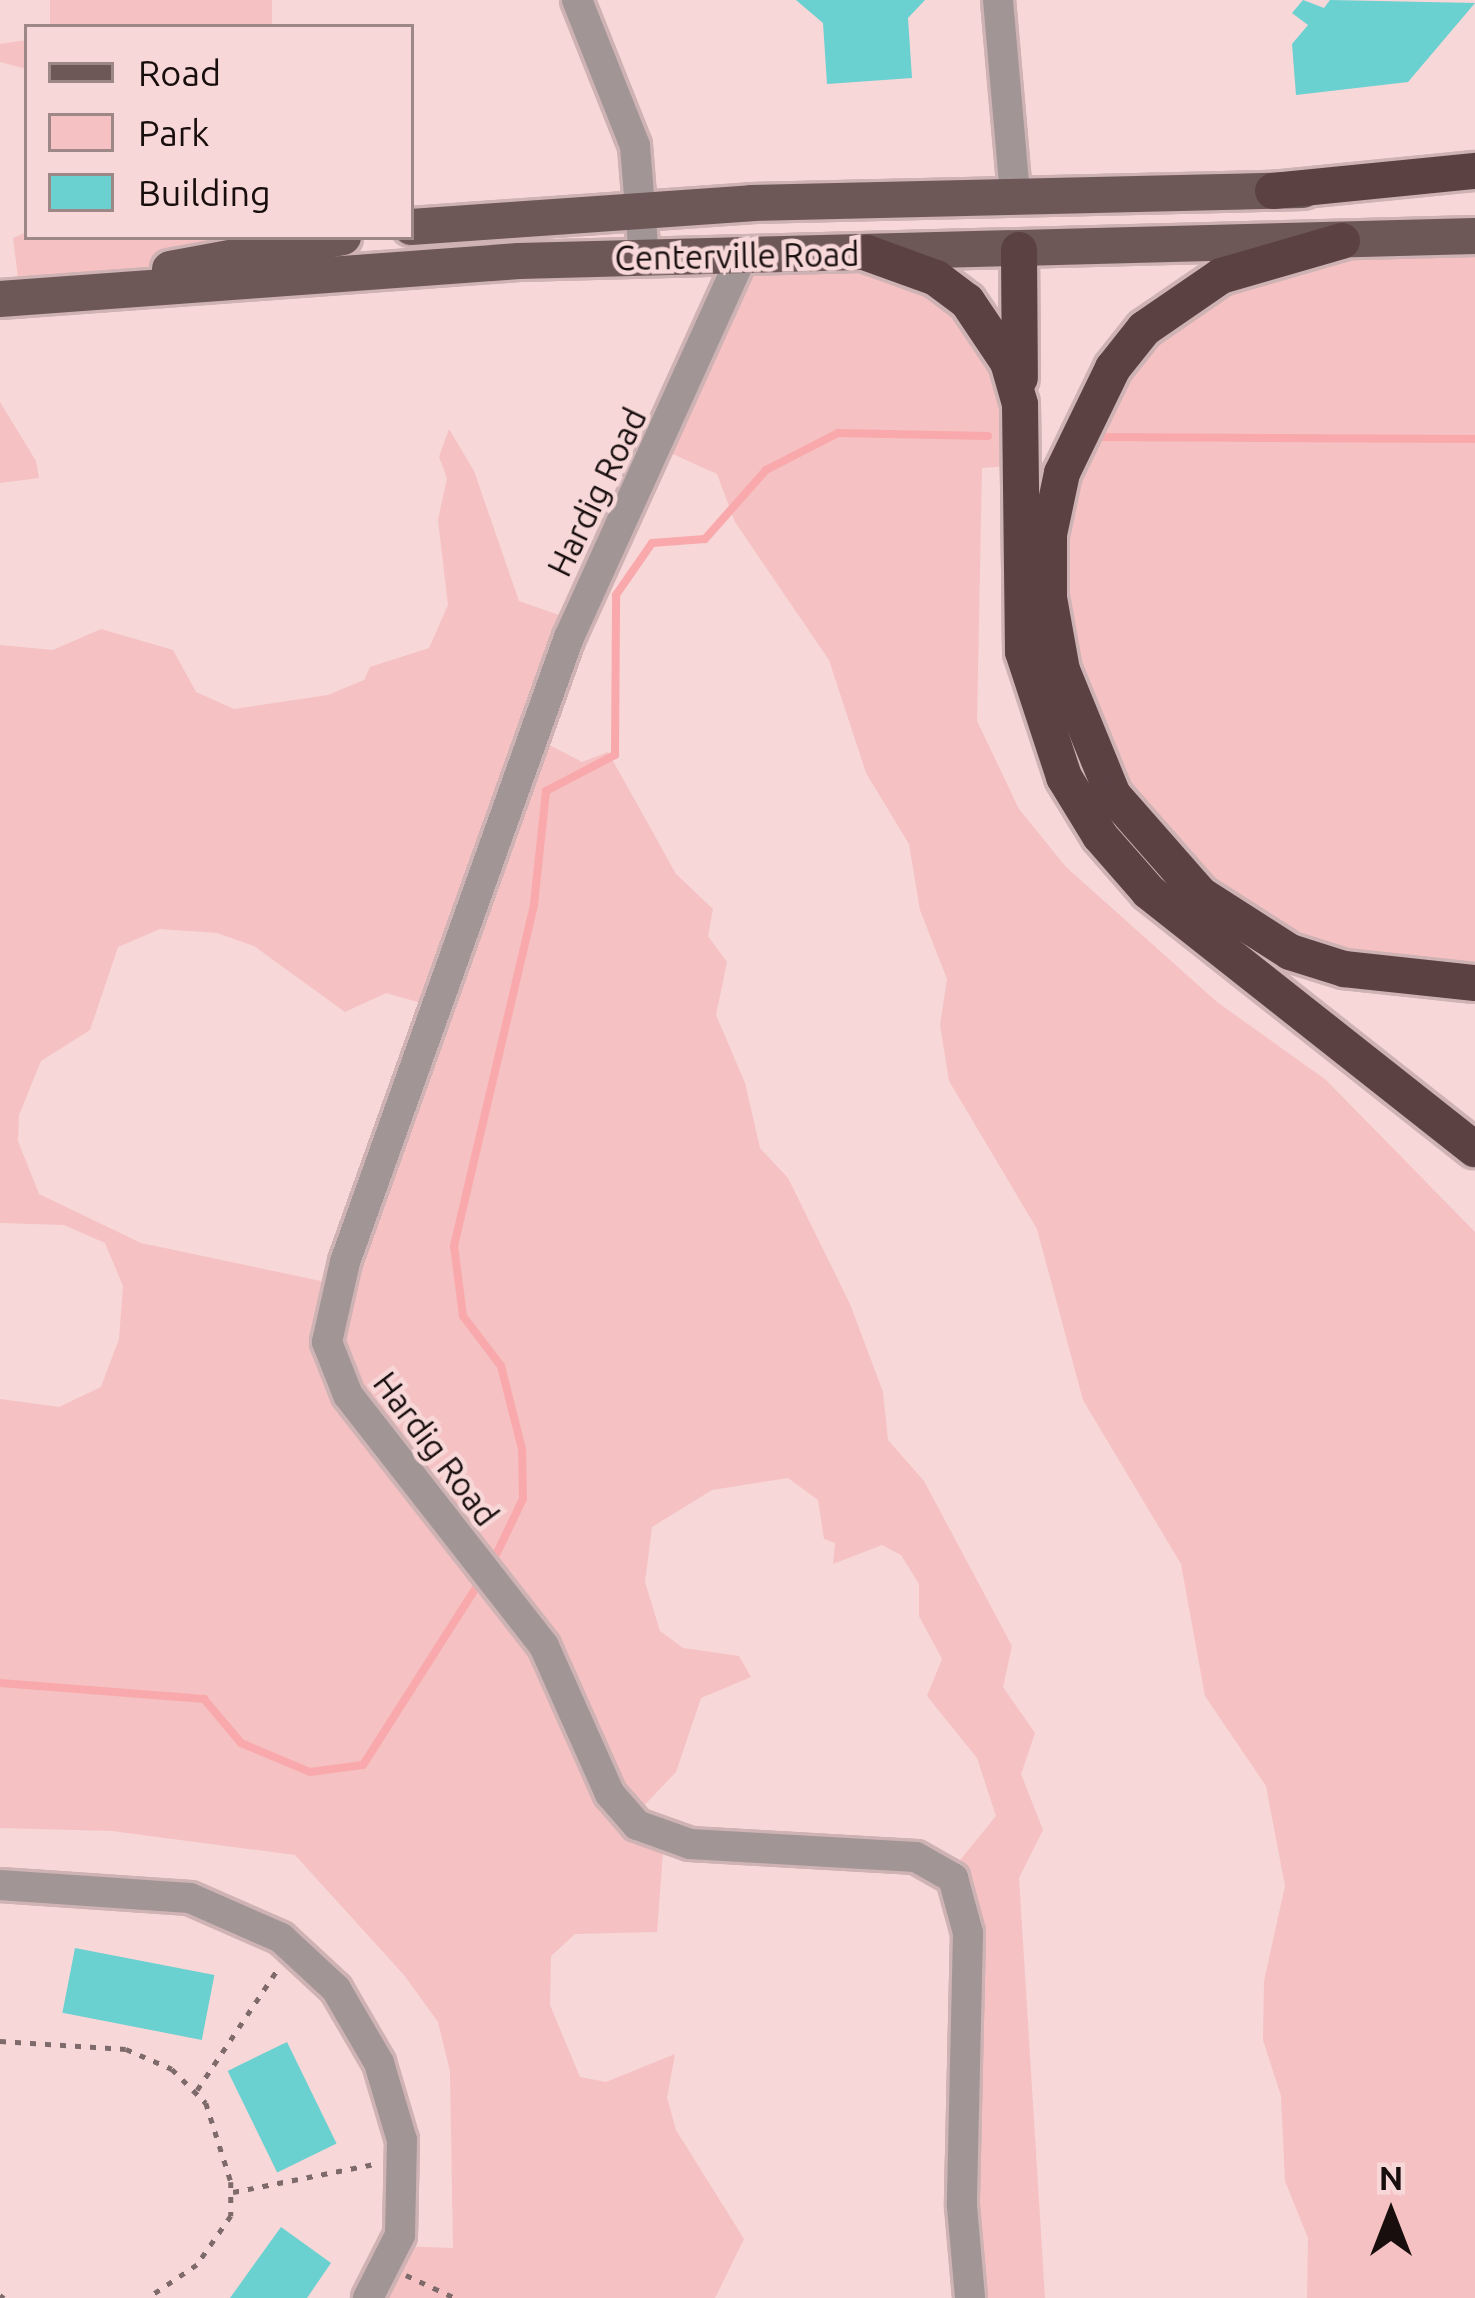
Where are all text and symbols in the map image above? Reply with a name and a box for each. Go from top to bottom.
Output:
legend [24,24,414,240]
text: Road [138,52,221,93]
text: Park [138,112,210,153]
text: Building [138,172,271,213]
street label: Centerville Road [614,234,860,278]
street label: Hardig Road [539,401,655,583]
street label: Hardig Road [365,1364,507,1534]
north arrow [1331,2154,1451,2274]
text: N [1379,2159,1403,2196]

